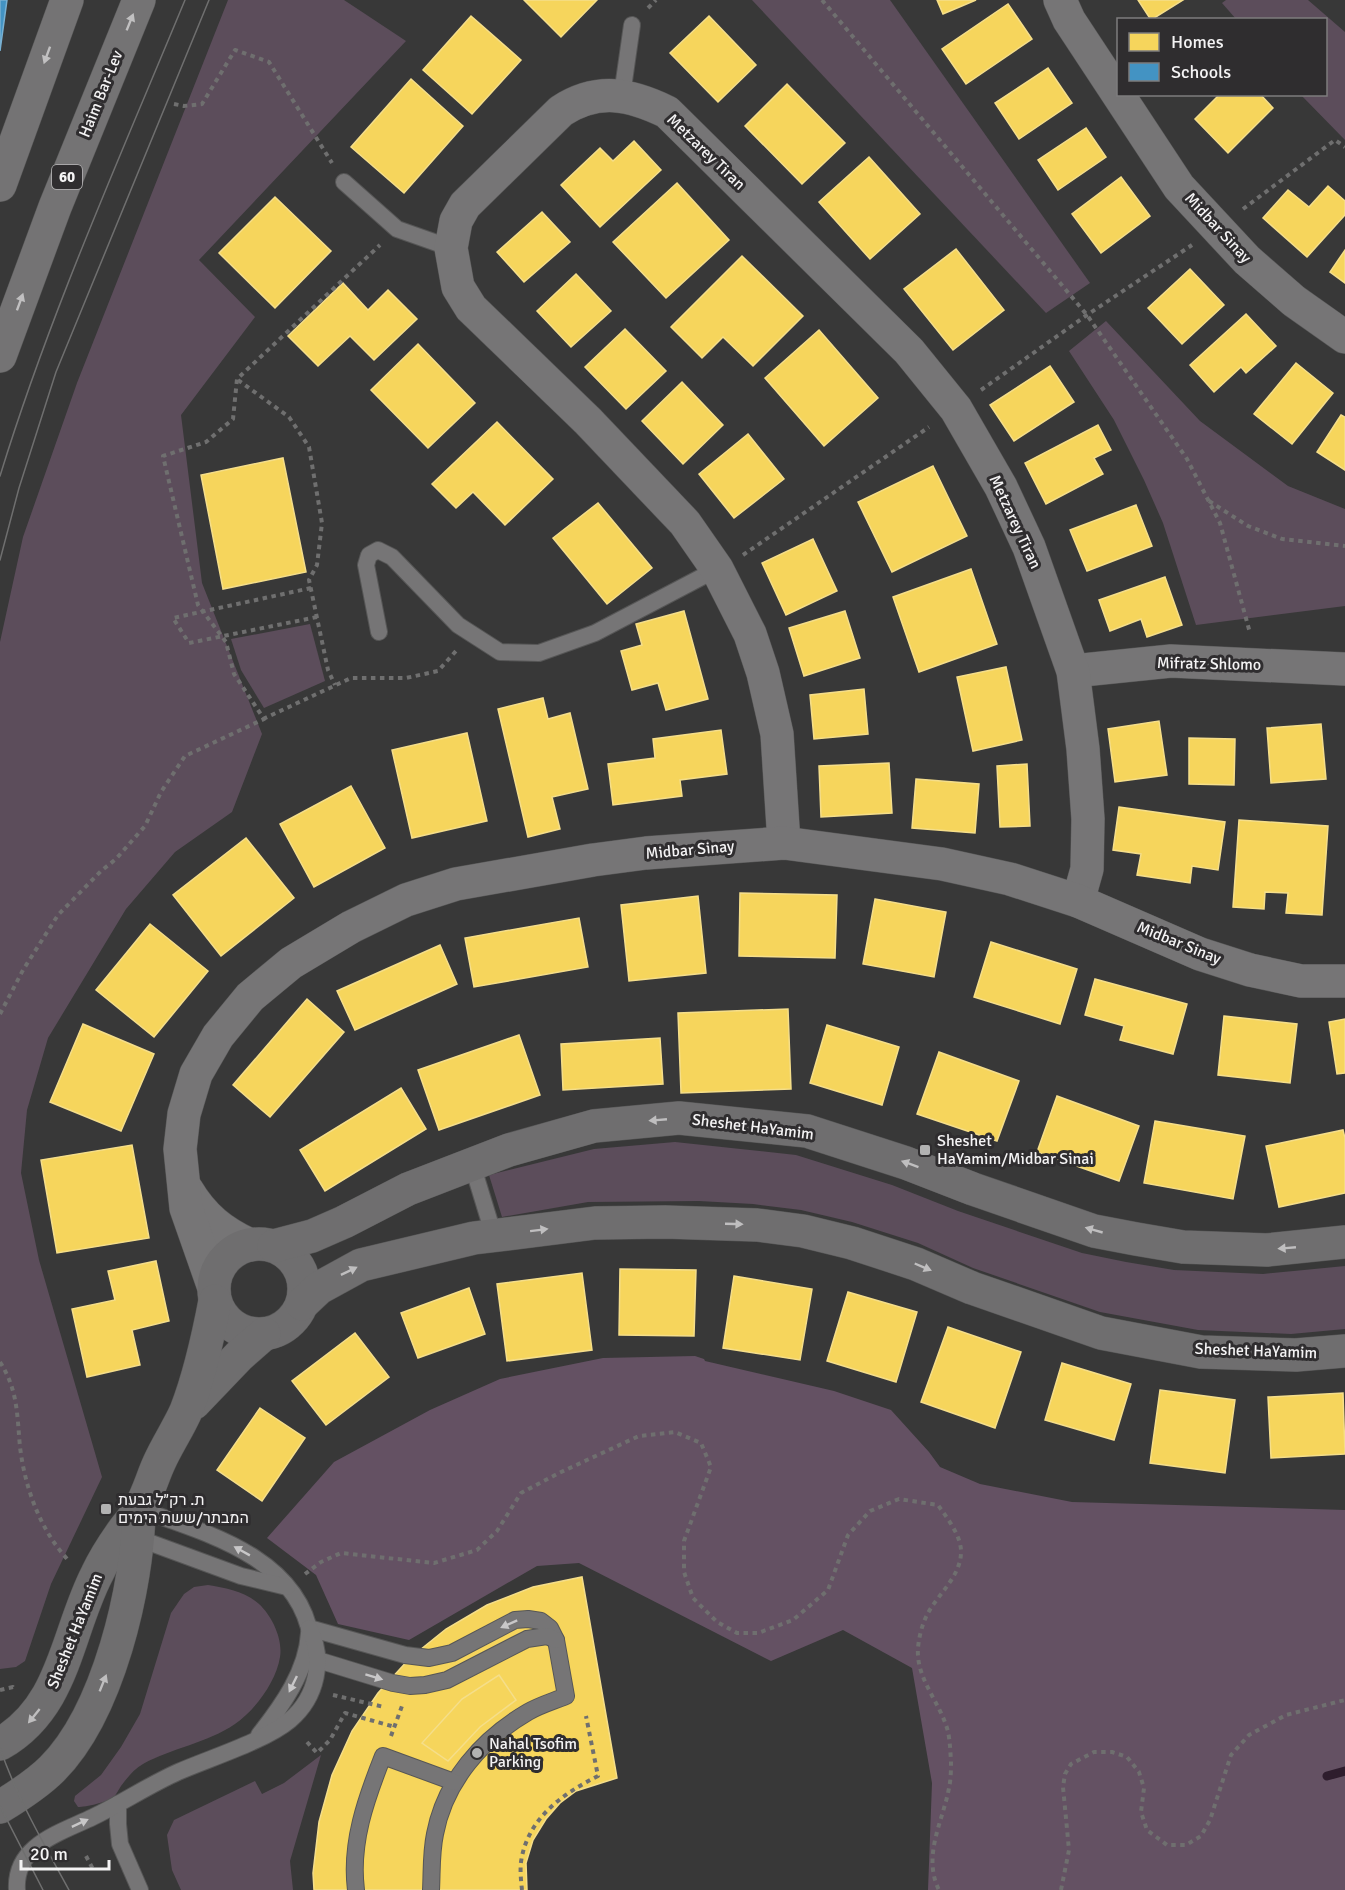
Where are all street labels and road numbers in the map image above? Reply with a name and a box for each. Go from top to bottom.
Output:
street label: Haim Bar-Lev [75,47,128,140]
street label: Metzarey Tiran [663,110,749,194]
road number: 60 [52,165,82,189]
street label: Midbar Sinay [1180,189,1256,268]
street label: Metzarey Tiran [985,472,1045,572]
street label: Mifratz Shlomo [1157,653,1261,675]
street label: Midbar Sinay [645,836,736,864]
street label: Midbar Sinay [1134,917,1225,969]
street label: Sheshet HaYamim [691,1110,815,1144]
street label: Sheshet HaYamim [1194,1339,1318,1363]
street label: Sheshet HaYamim [43,1570,107,1692]

